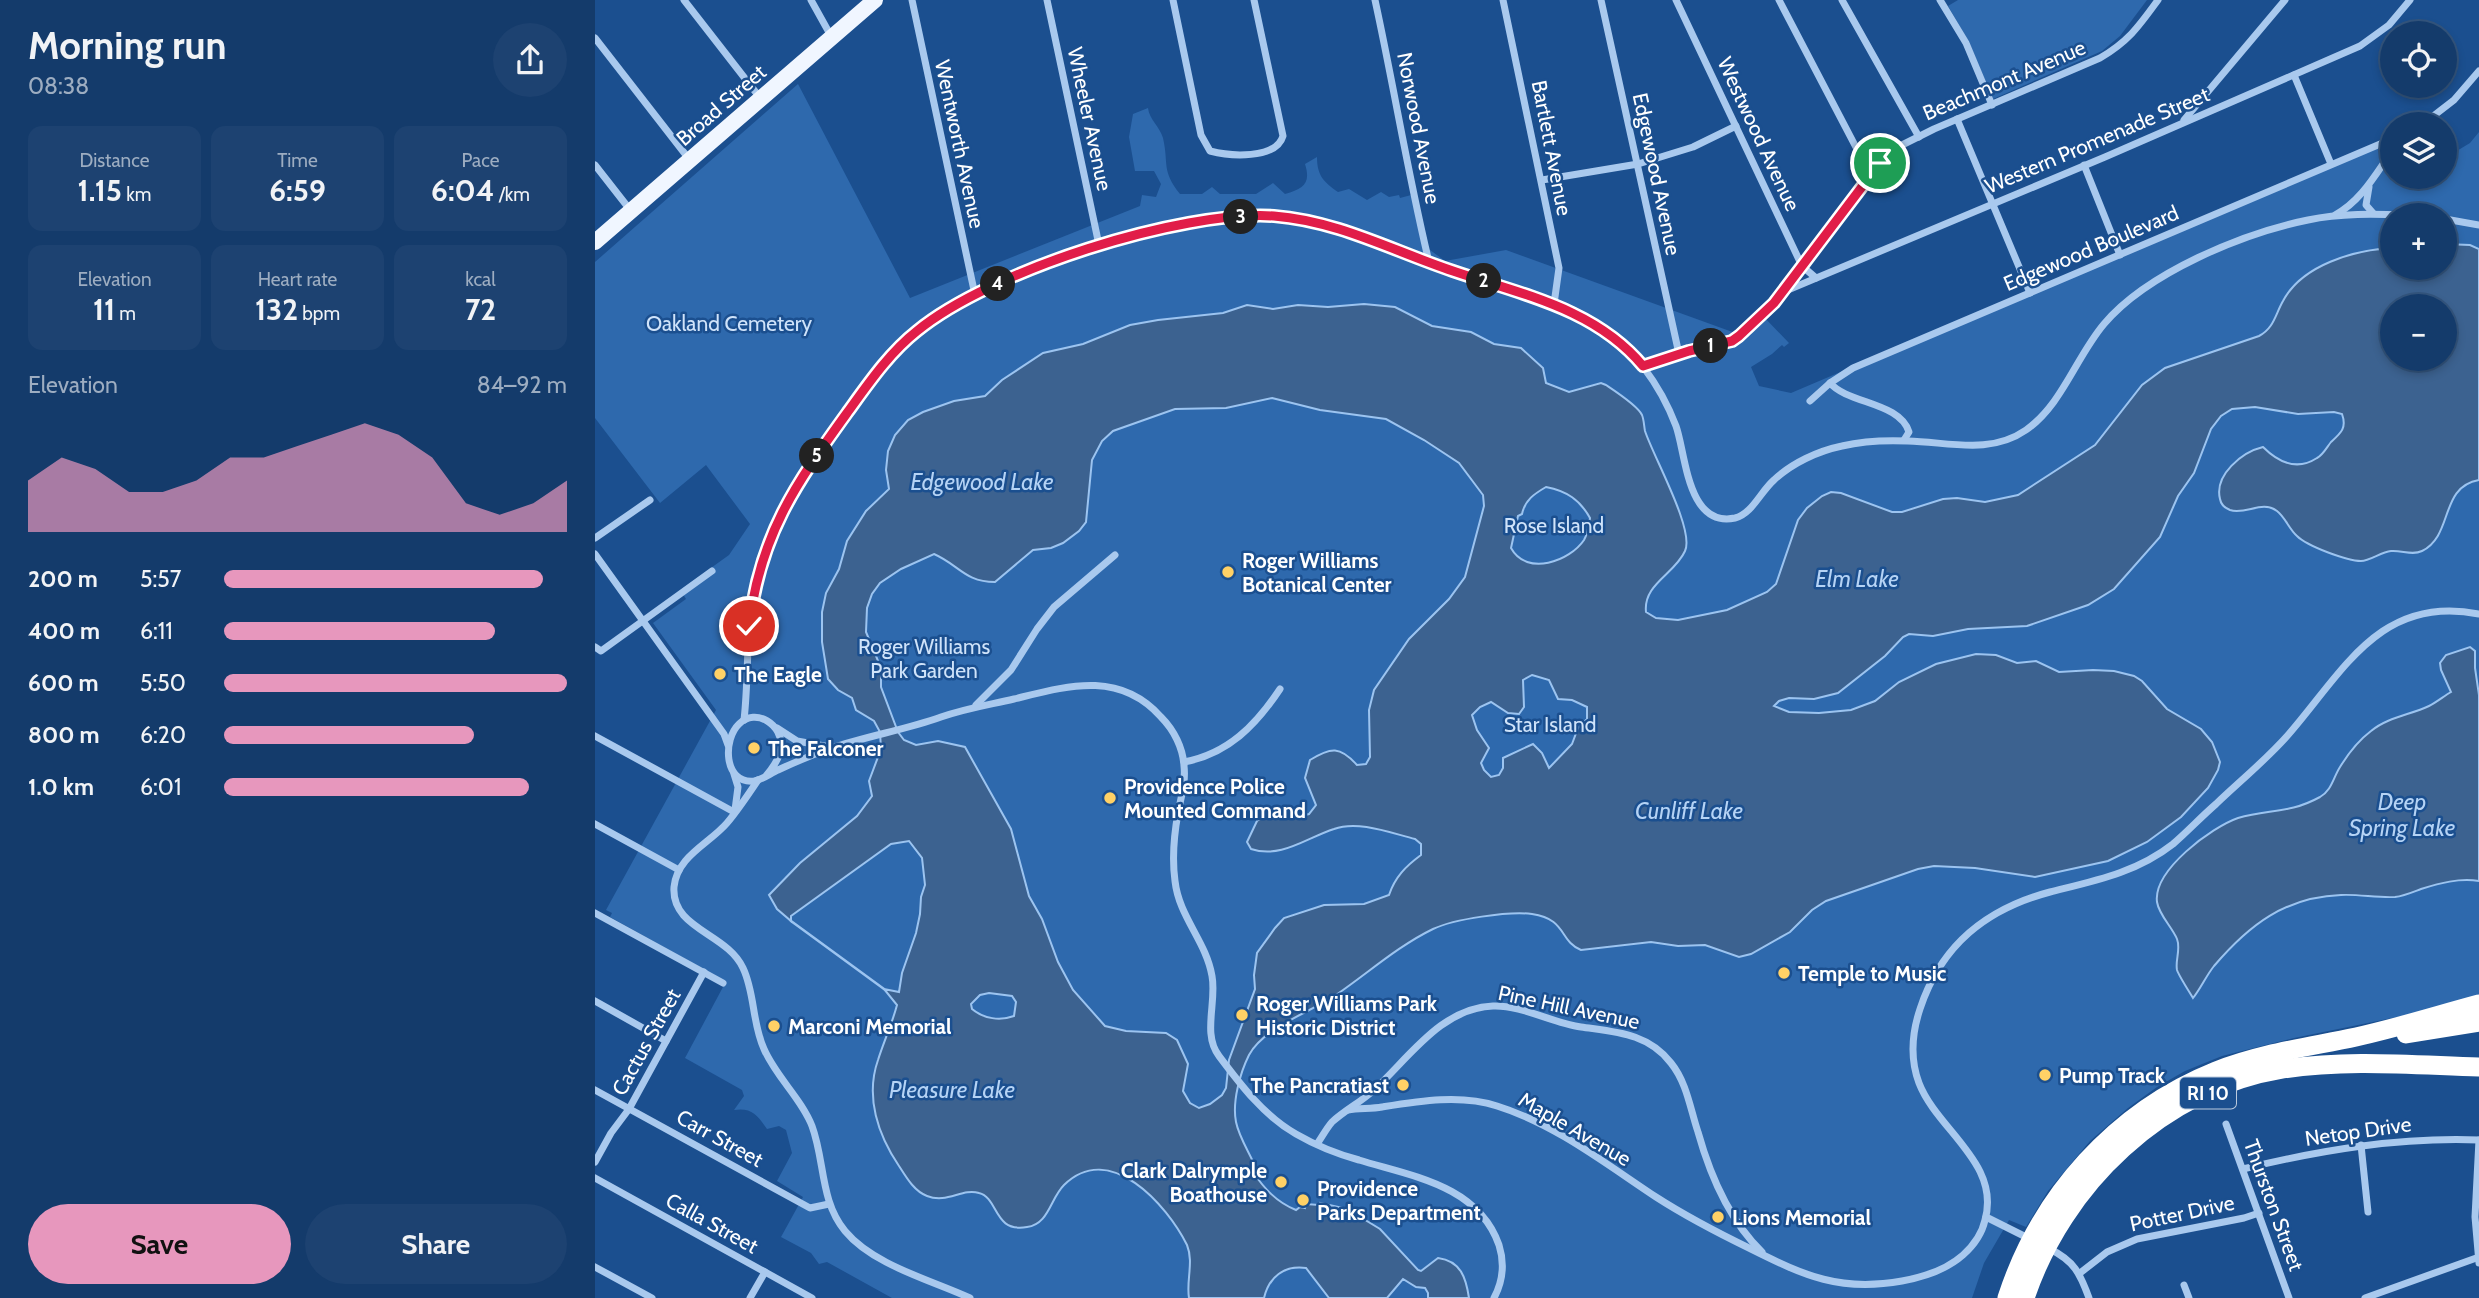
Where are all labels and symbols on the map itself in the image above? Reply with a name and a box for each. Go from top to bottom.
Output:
street label: Beachmont Avenue [1919,34,2089,126]
street label: Wheeler Avenue [1063,45,1117,193]
street label: Norwood Avenue [1392,50,1446,206]
street label: Westwood Avenue [1712,53,1806,215]
street label: Wentworth Avenue [930,58,990,231]
street label: Broad Street [671,59,771,151]
street label: Bartlett Avenue [1527,78,1577,218]
street label: Western Promenade Street [1981,81,2213,199]
street label: Edgewood Avenue [1628,91,1686,258]
pin [1850,133,1910,193]
pin: 3 [1223,200,1259,234]
street label: Edgewood Boulevard [2000,200,2182,296]
pin: 2 [1467,264,1501,298]
pin: 4 [981,266,1015,302]
park label: Oakland Cemetery [646,311,812,336]
pin: 1 [1693,328,1729,364]
pin: 5 [799,438,835,474]
water label: Edgewood Lake [910,468,1054,496]
park label: Rose Island [1504,513,1604,538]
place label: Roger Williams Botanical Center [1242,548,1391,597]
marker: Roger Williams Botanical Center [1220,564,1236,580]
water label: Elm Lake [1815,565,1899,593]
pin [719,596,779,656]
park label: Roger Williams Park Garden [858,634,990,683]
place label: The Eagle [734,662,822,687]
marker: The Eagle [712,666,728,682]
park label: Star Island [1504,712,1596,737]
place label: The Falconer [768,736,884,761]
marker: The Falconer [746,740,762,756]
place label: Providence Police Mounted Command [1124,774,1306,823]
water label: Deep Spring Lake [2349,788,2455,842]
marker: Providence Police Mounted Command [1102,790,1118,806]
water label: Cunliff Lake [1635,797,1743,825]
place label: Temple to Music [1798,961,1947,986]
marker: Temple to Music [1776,965,1792,981]
street label: Pine Hill Avenue [1496,980,1642,1034]
street label: Cactus Street [606,984,686,1100]
place label: Roger Williams Park Historic District [1256,991,1438,1040]
marker: Roger Williams Park Historic District [1234,1007,1250,1023]
place label: Marconi Memorial [788,1014,952,1039]
marker: Marconi Memorial [766,1018,782,1034]
place label: Pump Track [2059,1063,2166,1088]
marker: Pump Track [2037,1067,2053,1083]
place label: The Pancratiast [1251,1073,1389,1098]
water label: Pleasure Lake [889,1076,1015,1104]
marker: The Pancratiast [1395,1077,1411,1093]
road number: RI 10 [2180,1078,2236,1108]
street label: Maple Avenue [1514,1087,1636,1171]
street label: Carr Street [672,1104,768,1172]
street label: Netop Drive [2303,1111,2413,1151]
street label: Thurston Street [2239,1136,2309,1274]
place label: Clark Dalrymple Boathouse [1121,1158,1267,1207]
marker: Clark Dalrymple Boathouse [1273,1174,1289,1190]
place label: Providence Parks Department [1317,1176,1481,1225]
street label: Calla Street [661,1187,763,1259]
street label: Potter Drive [2127,1190,2237,1236]
marker: Providence Parks Department [1295,1192,1311,1208]
place label: Lions Memorial [1732,1205,1871,1230]
marker: Lions Memorial [1710,1209,1726,1225]

